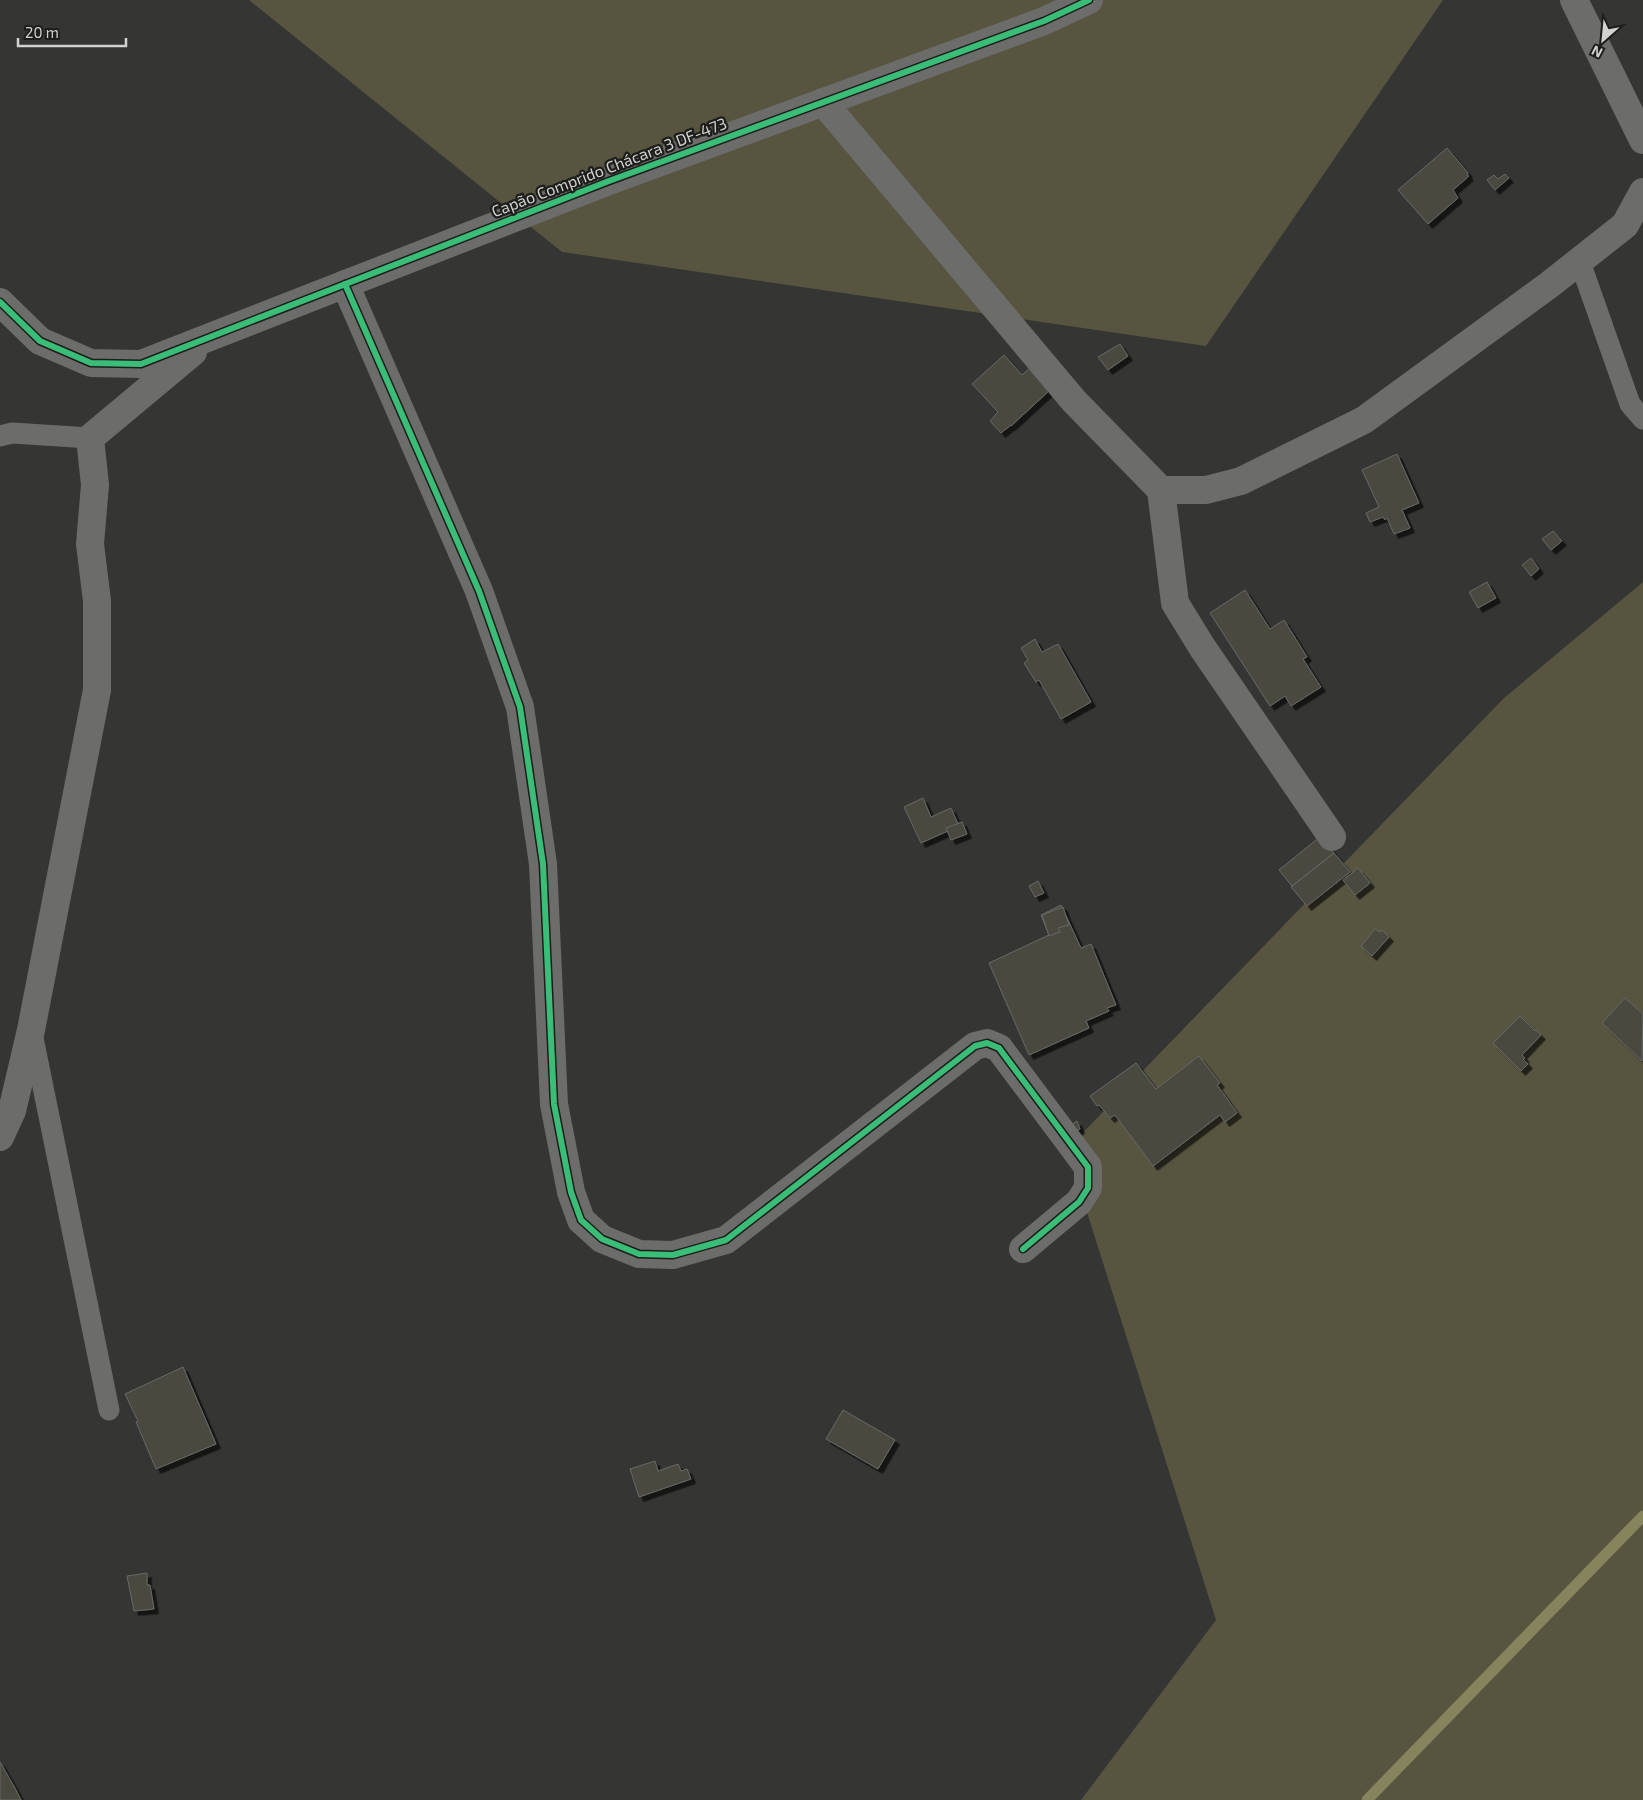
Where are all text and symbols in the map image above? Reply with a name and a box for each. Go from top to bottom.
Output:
scale bar [18,15,125,47]
north arrow [1578,15,1628,65]
text: 20 m [25,23,59,41]
text: N [1589,42,1605,62]
street label: Capão Comprido Chácara 3 DF-473 [488,113,729,220]

